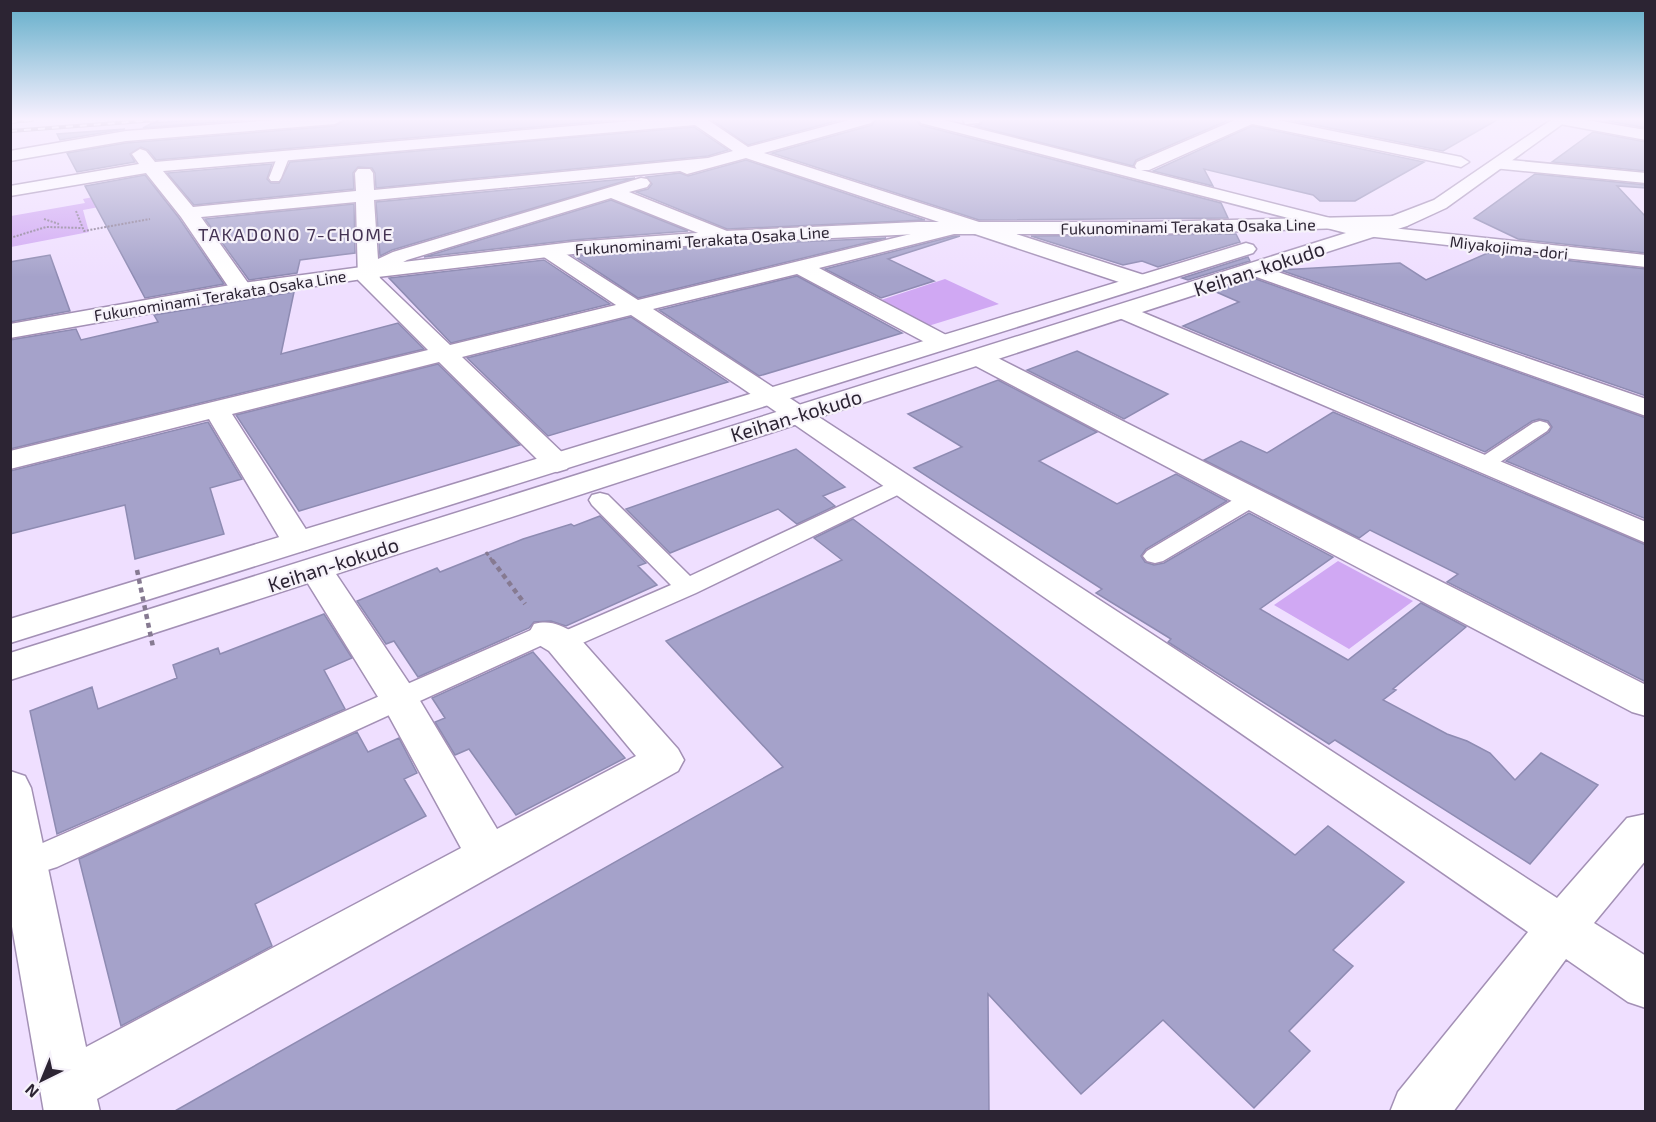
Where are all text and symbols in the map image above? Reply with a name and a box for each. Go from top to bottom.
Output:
street label: Fukunominami Terakata Osaka Line [1060,214,1316,238]
street label: Fukunominami Terakata Osaka Line [574,222,830,258]
district label: TAKADONO 7-CHOME [198,223,394,245]
street label: Miyakojima-dori [1449,231,1569,264]
street label: Keihan-kokudo [1191,236,1327,300]
street label: Fukunominami Terakata Osaka Line [92,266,348,324]
street label: Keihan-kokudo [727,384,865,446]
street label: Keihan-kokudo [265,532,401,596]
north arrow [12,1050,72,1110]
text: N [21,1080,42,1102]

